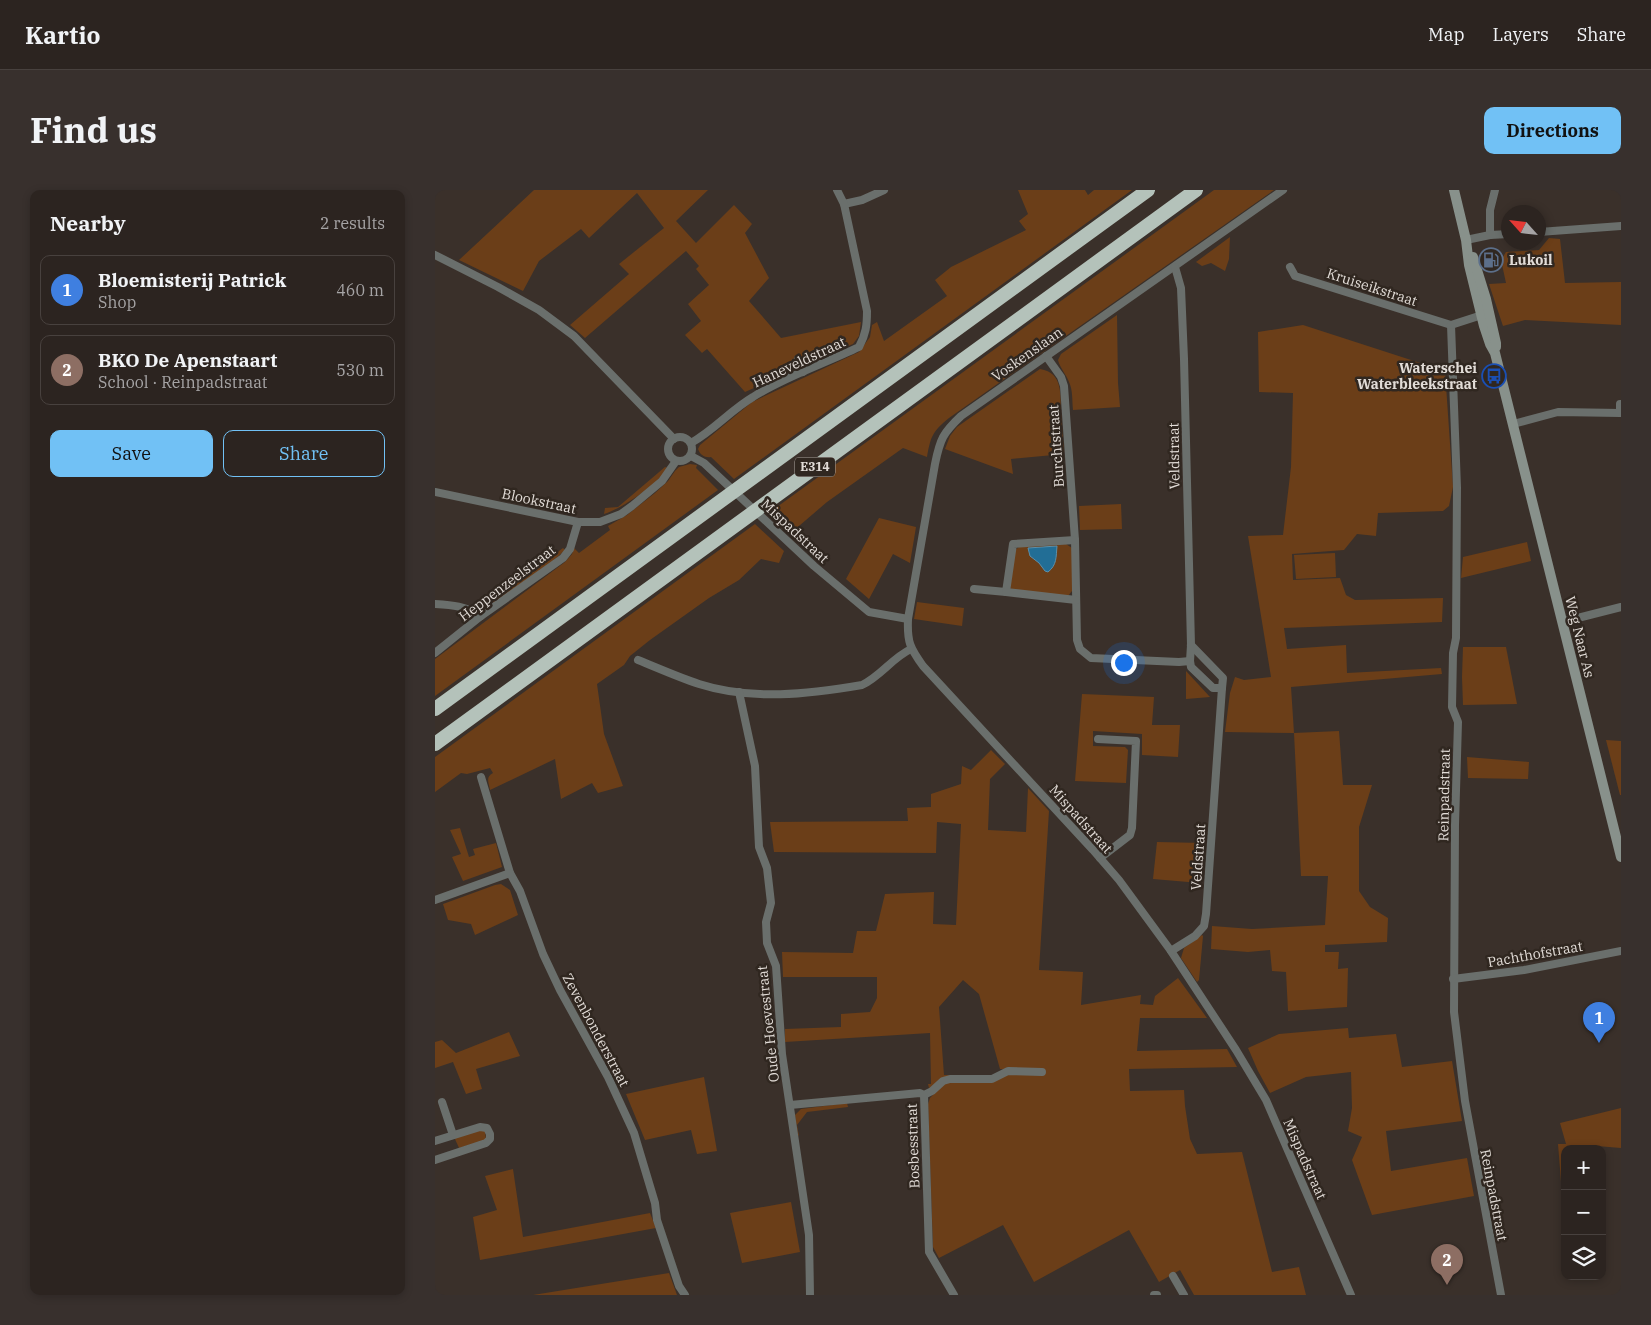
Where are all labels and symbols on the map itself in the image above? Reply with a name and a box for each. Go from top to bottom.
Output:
north arrow [1501,205,1546,250]
fuel station icon: Lukoil [1478,247,1504,273]
place label: Lukoil [1509,251,1553,269]
street label: Kruiseikstraat [1324,264,1420,310]
street label: Voskenslaan [988,323,1066,385]
street label: Haneveldstraat [750,333,848,391]
place label: Waterschei Waterbleekstraat [1357,359,1477,393]
bus stop icon: Waterschei Waterbleekstraat [1481,363,1507,389]
street label: Burchtstraat [1044,404,1068,488]
street label: Veldstraat [1164,422,1184,490]
road number: E314 [795,458,835,476]
street label: Blookstraat [500,484,578,518]
street label: Mispadstraat [757,495,833,567]
street label: Heppenzeelstraat [455,541,559,625]
street label: Weg Naar As [1561,594,1599,680]
your location [1111,650,1137,676]
street label: Reinpadstraat [1434,748,1454,842]
street label: Mispadstraat [1045,781,1117,857]
street label: Veldstraat [1187,823,1209,891]
street label: Pachthofstraat [1486,937,1584,971]
street label: Oude Hoevestraat [753,965,783,1083]
street label: Zevenbonderstraat [559,970,633,1090]
pin: 1 [1583,1002,1615,1043]
street label: Bosbesstraat [903,1103,923,1189]
street label: Mispadstraat [1279,1116,1331,1202]
street label: Reinpadstraat [1476,1148,1512,1242]
pin: 2 [1431,1244,1463,1285]

